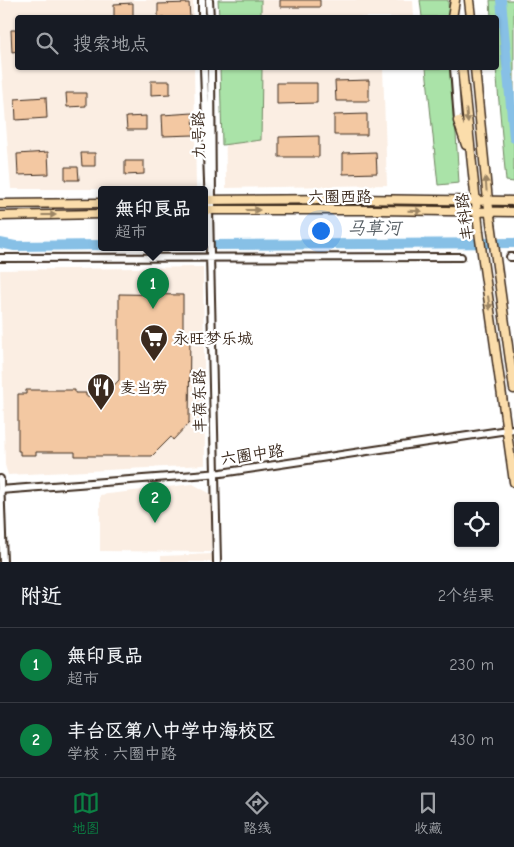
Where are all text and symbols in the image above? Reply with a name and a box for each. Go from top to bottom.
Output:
search box [15,15,499,70]
icon: search [33,29,61,57]
text: 搜索地点 [73,33,149,55]
one-way arrow [463,108,471,124]
street label: 九号路 [190,111,208,159]
one-way arrow [482,176,490,192]
popup [98,186,208,251]
street label: 六圈西路 [308,188,372,206]
street label: 丰科路 [453,192,477,242]
text: 無印良品 [115,198,191,220]
one-way arrow [245,206,261,214]
one-way arrow [408,207,424,215]
one-way arrow [41,211,57,219]
your location [308,218,334,244]
water label: 马草河 [347,218,404,239]
text: 超市 [115,223,147,241]
pin: 1 [137,268,169,309]
one-way arrow [485,295,493,311]
supermarket icon: 永旺梦乐城 [139,323,169,362]
place label: 永旺梦乐城 [173,330,253,348]
street label: 丰葆东路 [190,369,210,433]
restaurant icon: 麦当劳 [86,372,116,411]
place label: 麦当劳 [120,379,168,397]
street label: 六圈中路 [219,442,285,468]
pin: 2 [139,482,171,523]
map controls [454,502,499,547]
button: locate [454,502,499,547]
text: 附近 [20,584,62,608]
text: 2个结果 [438,587,494,605]
text: 無印良品 [67,645,143,667]
text: 1 [33,656,39,674]
text: 230 m [449,656,494,674]
text: 超市 [67,670,99,688]
text: 丰台区第八中学中海校区 [67,720,276,742]
text: 2 [32,731,40,749]
text: 430 m [450,731,494,749]
text: 学校 · 六圈中路 [67,745,177,763]
tab: 地图 [72,789,100,837]
tab: 路线 [243,789,271,837]
tab: 收藏 [414,789,442,837]

